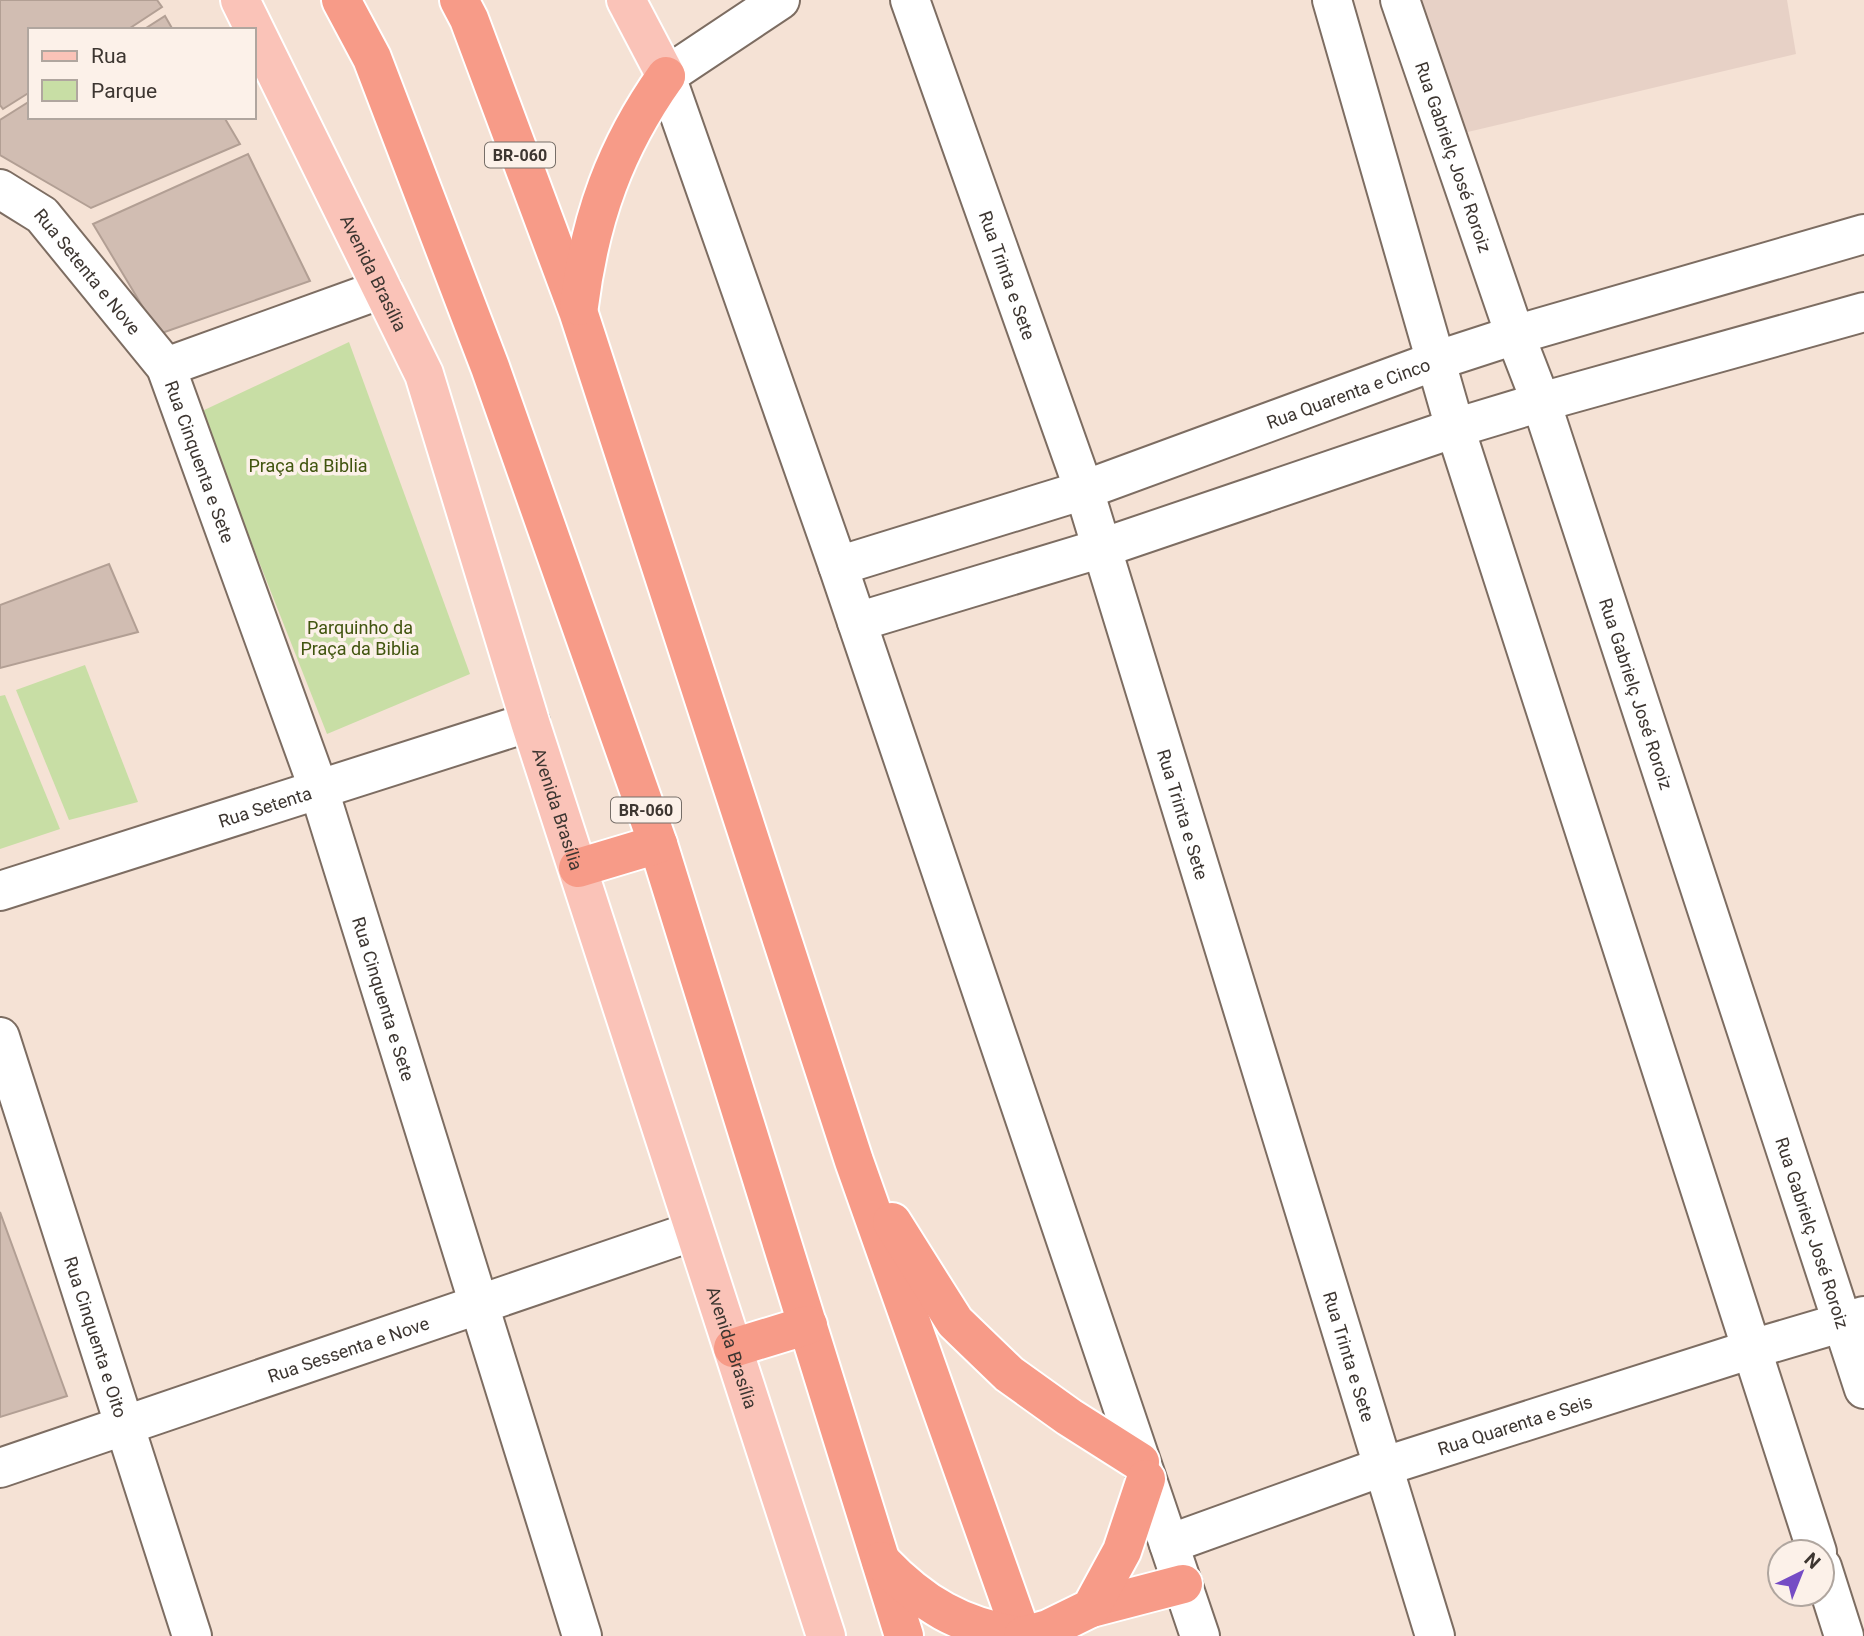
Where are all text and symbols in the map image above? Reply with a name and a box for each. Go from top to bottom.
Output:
legend [28,28,256,119]
text: Rua [91,44,127,68]
street label: Rua Gabrielç José Roroiz [1411,59,1496,255]
text: Parque [91,79,157,103]
road number: BR-060 [485,142,555,168]
street label: Rua Setenta e Nove [30,204,145,338]
street label: Rua Trinta e Sete [975,208,1040,342]
street label: Avenida Brasília [337,211,412,335]
street label: Rua Quarenta e Cinco [1264,353,1433,433]
street label: Rua Cinquenta e Sete [161,378,239,545]
park label: Praça da Biblia [248,455,368,476]
street label: Rua Gabrielç José Roroiz [1595,595,1678,792]
park label: Parquinho da Praça da Biblia [300,617,420,659]
street label: Avenida Brasília [529,745,588,873]
street label: Rua Trinta e Sete [1153,746,1213,882]
street label: Rua Setenta [216,782,314,831]
road number: BR-060 [611,797,681,822]
street label: Rua Cinquenta e Sete [349,914,419,1083]
street label: Rua Gabrielç José Roroiz [1772,1134,1854,1331]
street label: Rua Cinquenta e Oito [61,1254,132,1420]
street label: Avenida Brasília [703,1284,762,1411]
street label: Rua Trinta e Sete [1319,1289,1379,1424]
street label: Rua Sessenta e Nove [265,1312,432,1386]
street label: Rua Quarenta e Seis [1435,1390,1595,1459]
north arrow [1766,1538,1836,1608]
text: N [1800,1548,1825,1574]

